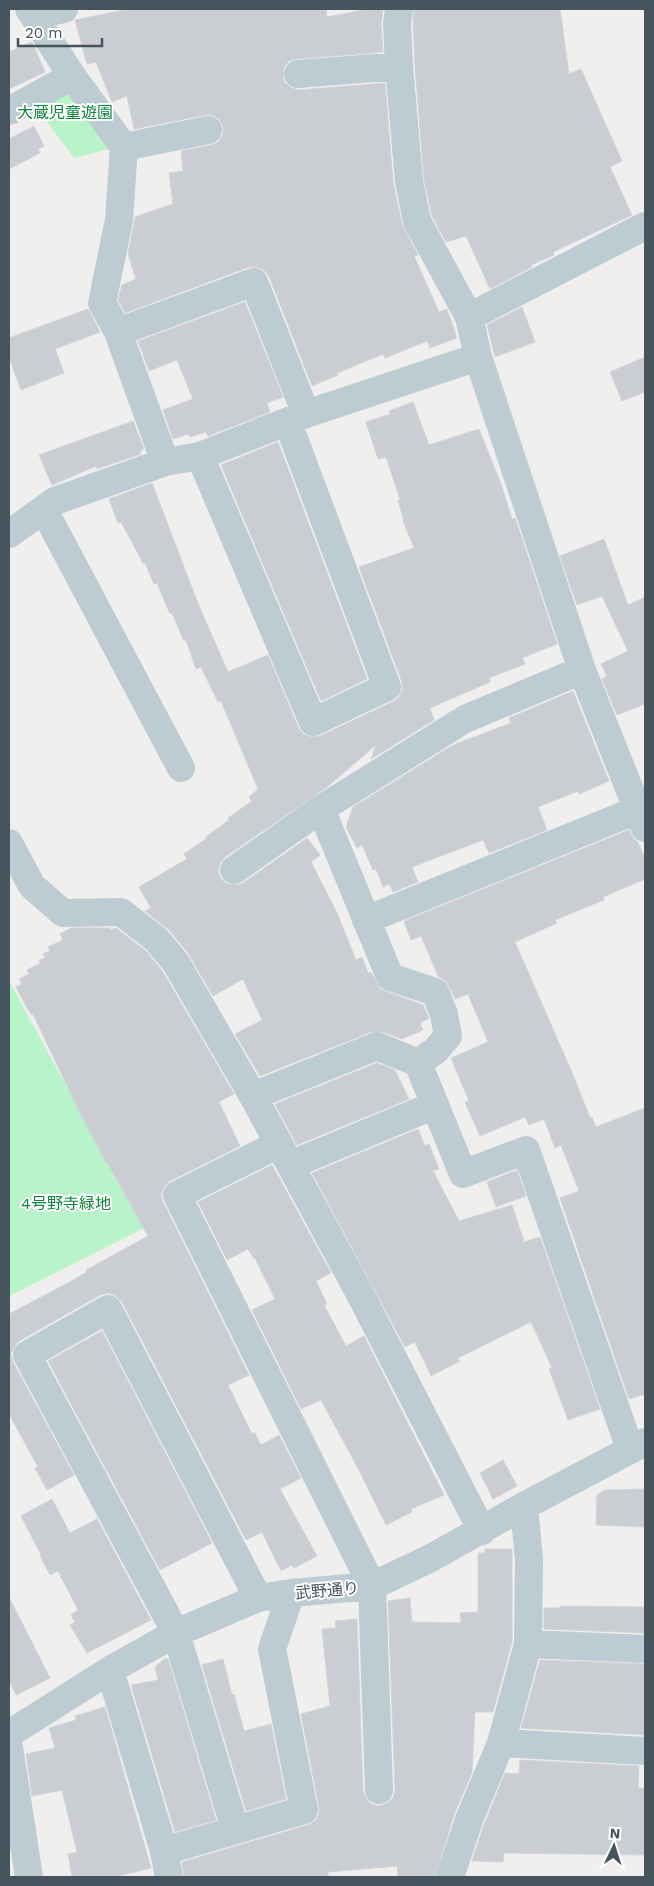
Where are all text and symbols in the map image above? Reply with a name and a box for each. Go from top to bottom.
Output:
scale bar [18,15,101,47]
text: 20 m [25,24,63,42]
park label: 大蔵児童遊園 [17,103,113,122]
park label: 4号野寺緑地 [21,1194,111,1213]
street label: 武野通り [294,1578,360,1603]
north arrow [589,1821,639,1871]
text: N [609,1825,621,1841]

